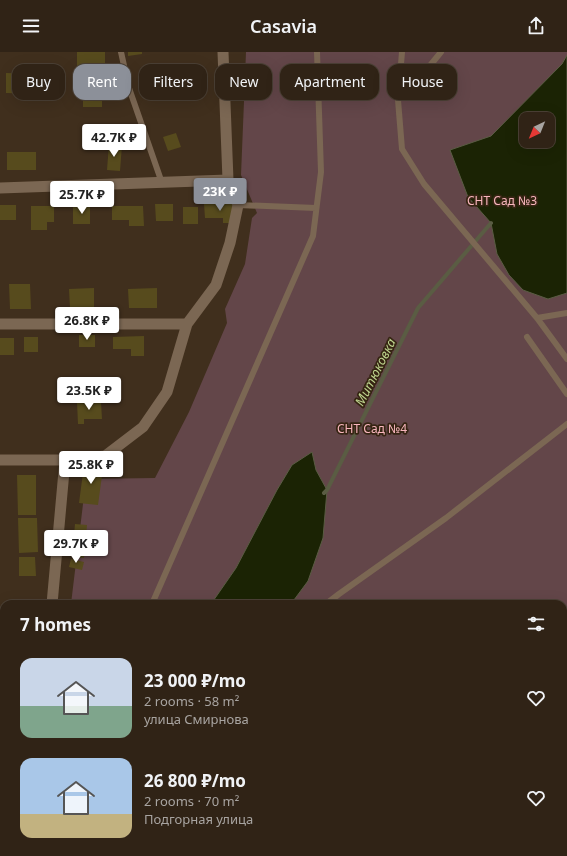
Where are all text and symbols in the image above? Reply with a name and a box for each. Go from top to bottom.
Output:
text: Casavia [250,14,317,38]
icon: menu [20,15,42,37]
icon: share [525,15,547,37]
chip: Buy [12,64,65,100]
chip: Rent [73,64,131,100]
chip: Filters [139,64,207,100]
chip: New [215,64,272,100]
chip: Apartment [280,64,379,100]
chip: House [387,64,457,100]
north arrow [519,112,555,148]
map controls [519,112,555,148]
pin: 42.7K ₽ [77,124,151,158]
text: 42.7K ₽ [91,128,137,146]
pin: 23K ₽ [192,178,248,212]
pin: 25.7K ₽ [45,181,119,215]
text: 23K ₽ [203,182,237,200]
text: 25.7K ₽ [59,185,105,203]
park label: СНТ Сад №3 [467,192,537,209]
pin: 26.8K ₽ [50,307,124,341]
text: 26.8K ₽ [64,311,110,329]
water label: Митюковка [350,335,400,409]
pin: 23.5K ₽ [52,377,126,411]
text: 23.5K ₽ [66,381,112,399]
park label: СНТ Сад №4 [337,420,407,437]
pin: 25.8K ₽ [54,451,128,485]
text: 25.8K ₽ [68,455,114,473]
pin: 29.7K ₽ [39,530,113,564]
text: 29.7K ₽ [53,534,99,552]
text: 7 homes [20,613,91,636]
icon: filters [525,613,547,635]
text: 23 000 ₽/mo [144,669,246,692]
icon: home [52,674,100,722]
icon: heart [525,687,547,709]
text: 2 rooms · 58 m² [144,692,239,710]
text: улица Смирнова [144,710,249,728]
text: 26 800 ₽/mo [144,769,246,792]
icon: home [52,774,100,822]
icon: heart [525,787,547,809]
text: 2 rooms · 70 m² [144,792,239,810]
text: Подгорная улица [144,810,253,828]

